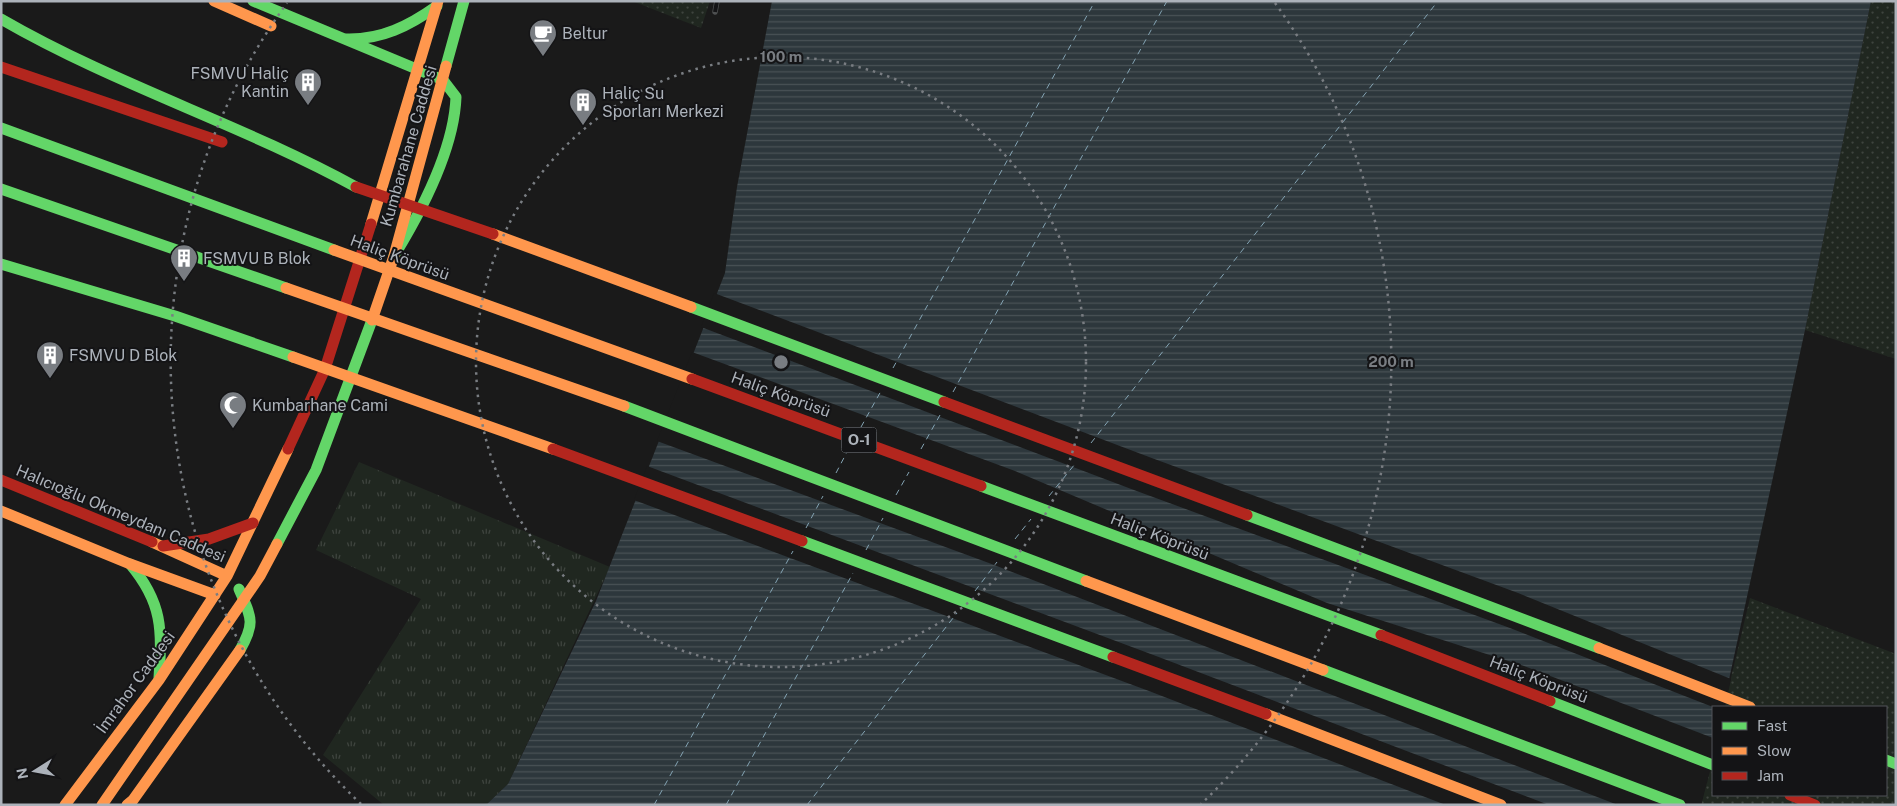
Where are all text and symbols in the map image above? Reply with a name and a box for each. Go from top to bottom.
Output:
cafe icon: Beltur [528,18,558,57]
place label: Beltur [562,24,608,43]
text: 100 m [760,48,802,65]
street label: Kumbarahane Caddesi [376,63,441,229]
place label: FSMVU Haliç Kantin [190,64,289,101]
building icon: FSMVU Haliç Kantin [293,67,323,106]
place label: Haliç Su Sporları Merkezi [602,84,724,121]
building icon: Haliç Su Sporları Merkezi [568,87,598,126]
street label: Haliç Köprüsü [348,231,452,284]
building icon: FSMVU B Blok [169,243,199,282]
place label: FSMVU B Blok [203,249,311,268]
building icon: FSMVU D Blok [35,340,65,379]
place label: FSMVU D Blok [69,346,177,365]
centre of rings [772,353,790,371]
text: 200 m [1368,353,1414,370]
street label: Haliç Köprüsü [729,368,833,421]
mosque icon: Kumbarhane Cami [218,390,248,429]
place label: Kumbarhane Cami [252,396,388,415]
road number: O-1 [842,428,876,452]
street label: Halıcıoğlu Okmeydanı Caddesi [13,461,229,566]
street label: Haliç Köprüsü [1108,509,1212,564]
street label: İmrahor Caddesi [91,627,179,737]
street label: Haliç Köprüsü [1487,652,1591,707]
legend [1712,706,1887,796]
text: Fast [1757,717,1787,734]
text: Slow [1757,742,1792,759]
north arrow [10,746,60,796]
text: N [13,767,31,780]
text: Jam [1757,767,1784,784]

